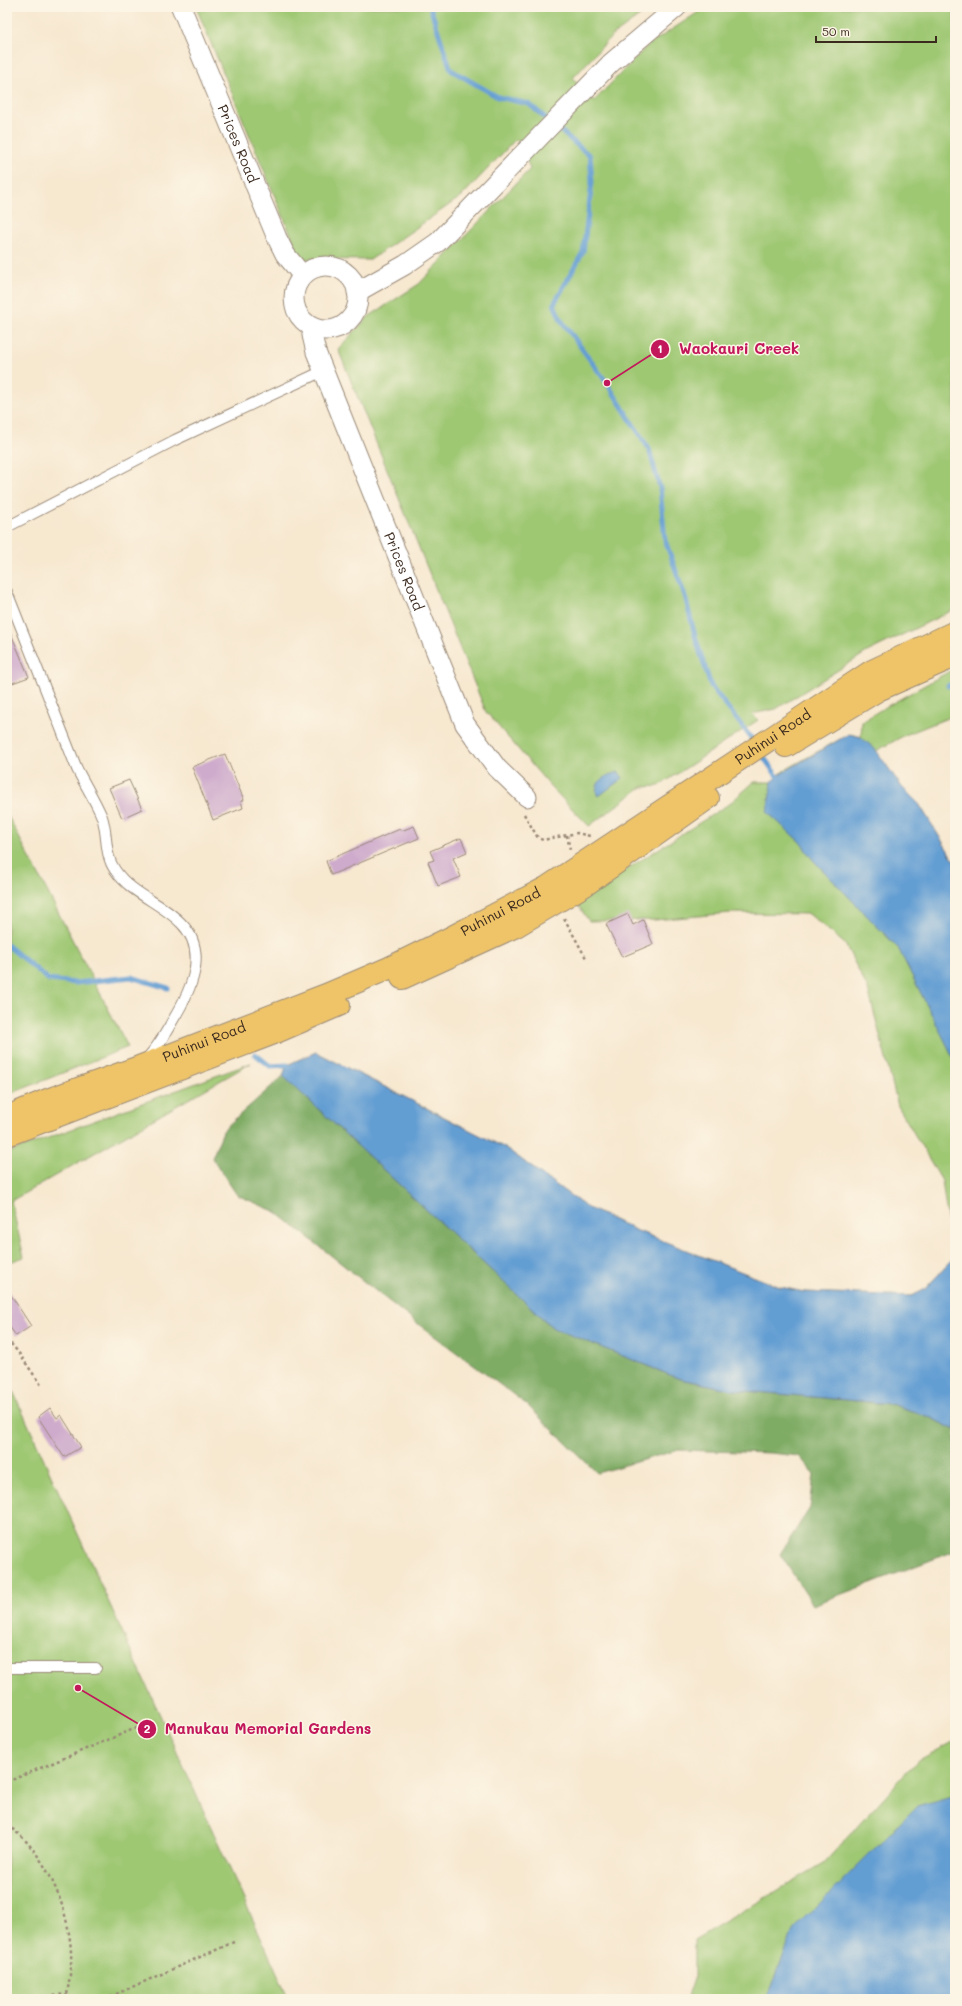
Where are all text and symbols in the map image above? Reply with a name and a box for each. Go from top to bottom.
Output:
scale bar [816,18,936,44]
text: 50 m [822,23,850,39]
street label: Prices Road [214,102,263,186]
callout: Waokauri Creek [650,335,807,362]
text: Waokauri Creek [679,338,799,358]
text: 1 [657,340,663,356]
street label: Prices Road [380,529,429,613]
street label: Puhinui Road [731,704,814,769]
street label: Puhinui Road [457,883,544,940]
street label: Puhinui Road [160,1017,248,1066]
callout: Manukau Memorial Gardens [137,1715,380,1742]
text: Manukau Memorial Gardens [165,1718,371,1738]
text: 2 [144,1720,151,1736]

